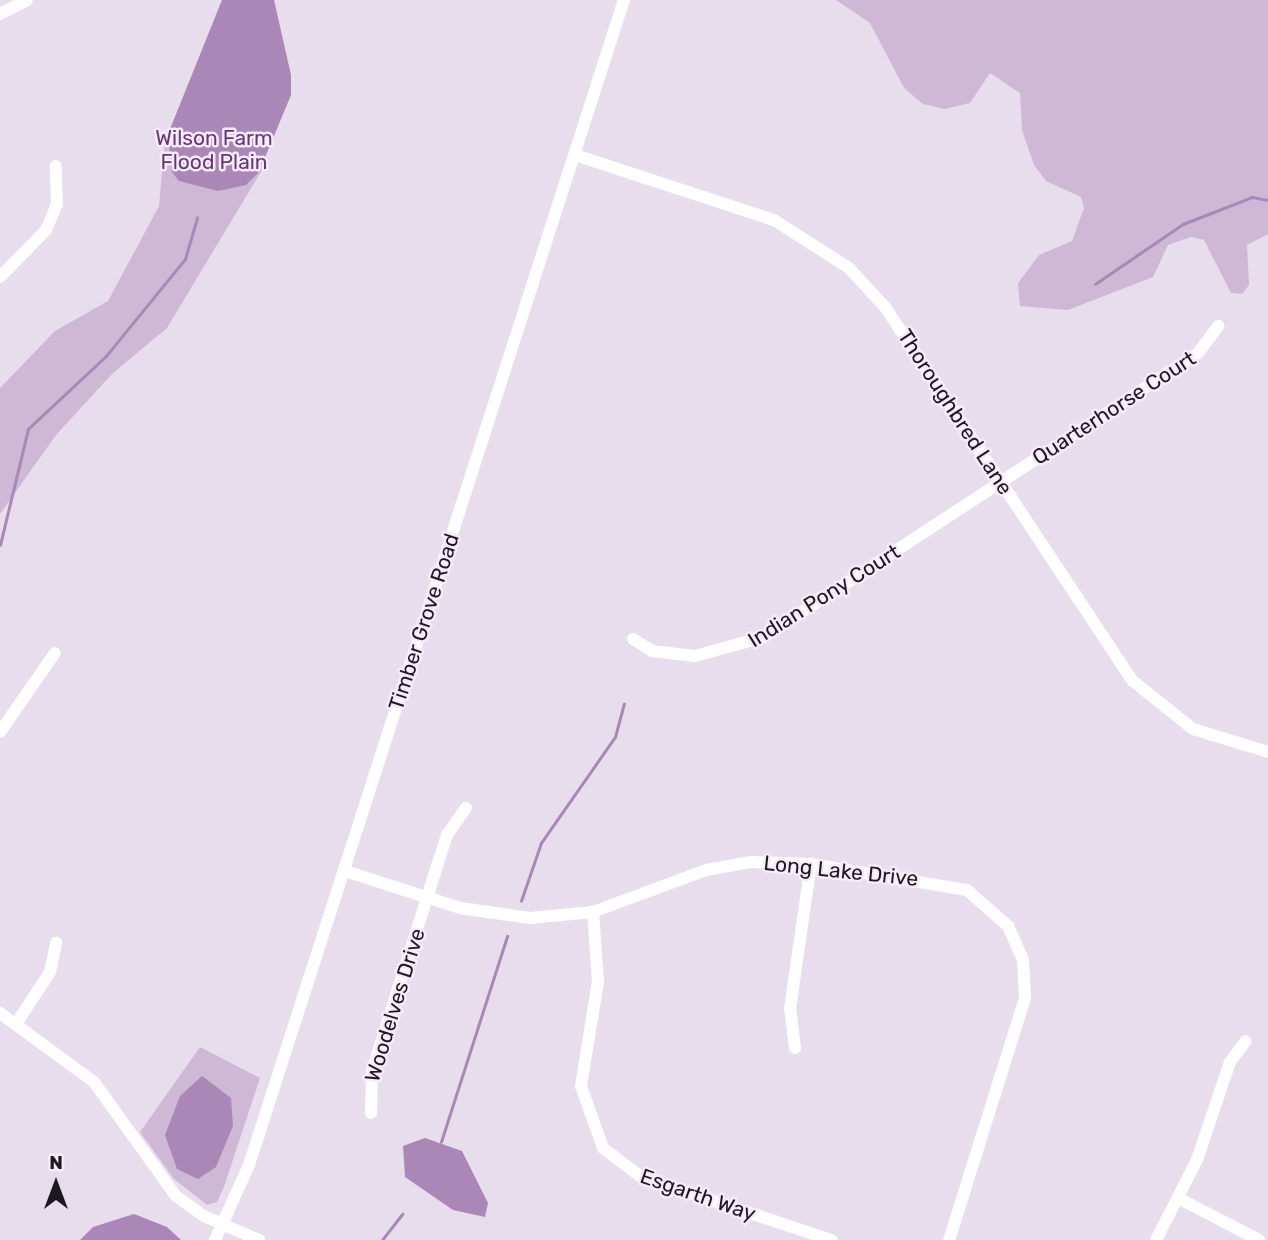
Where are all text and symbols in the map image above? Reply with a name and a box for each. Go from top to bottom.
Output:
park label: Wilson Farm Flood Plain [155,125,273,175]
street label: Thoroughbred Lane [892,325,1018,499]
street label: Quarterhorse Court [1028,346,1200,470]
street label: Timber Grove Road [383,530,465,714]
street label: Indian Pony Court [743,539,905,653]
street label: Long Lake Drive [762,850,920,892]
street label: Woodelves Drive [360,925,430,1085]
north arrow [21,1149,91,1219]
text: N [49,1151,63,1174]
street label: Esgarth Way [637,1163,759,1227]

